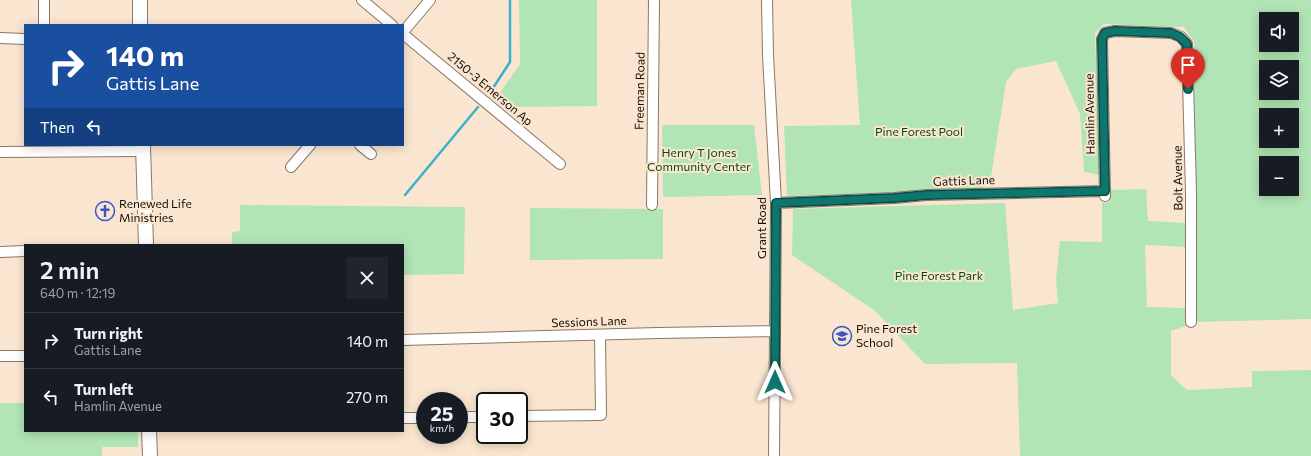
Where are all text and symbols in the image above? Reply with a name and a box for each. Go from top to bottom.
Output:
map controls [1259,12,1299,196]
button: sound [1259,12,1299,52]
text: 140 m [106,38,184,72]
icon: right [40,40,92,92]
pin [1171,48,1205,89]
street label: 2150-3 Emerson Ap [445,49,536,128]
street label: Freeman Road [631,52,647,130]
icon: arrive [1177,54,1199,76]
button: layers [1259,60,1299,100]
text: Gattis Lane [106,72,199,94]
street label: Hamlin Avenue [1081,73,1097,155]
button: + [1259,108,1299,148]
icon: left [83,116,105,138]
text: Then [40,118,75,136]
park label: Pine Forest Pool [875,124,963,138]
park label: Henry T Jones Community Center [647,145,751,173]
street label: Bolt Avenue [1169,145,1185,211]
button: − [1259,156,1299,196]
street label: Gattis Lane [933,172,995,188]
place label: Renewed Life Ministries [119,196,192,224]
street label: Grant Road [754,197,768,259]
church icon: Renewed Life Ministries [94,200,116,222]
text: 2 min [40,255,99,284]
button: close [346,257,388,299]
park label: Pine Forest Park [895,268,984,282]
text: 640 m · 12:19 [40,285,115,301]
street label: Sessions Lane [551,313,627,329]
place label: Pine Forest School [856,321,917,349]
text: Turn right [74,324,143,342]
school or university icon: Pine Forest School [831,325,853,347]
icon: right [40,330,62,352]
text: 140 m [347,332,388,350]
text: Gattis Lane [74,342,141,358]
position arrow [754,361,796,403]
text: Turn left [74,380,133,398]
icon: left [40,386,62,408]
text: 270 m [346,388,388,406]
speed limit sign: 30 [476,392,528,444]
text: Hamlin Avenue [74,398,162,414]
text: 25 [430,401,454,425]
text: km/h [430,422,454,434]

